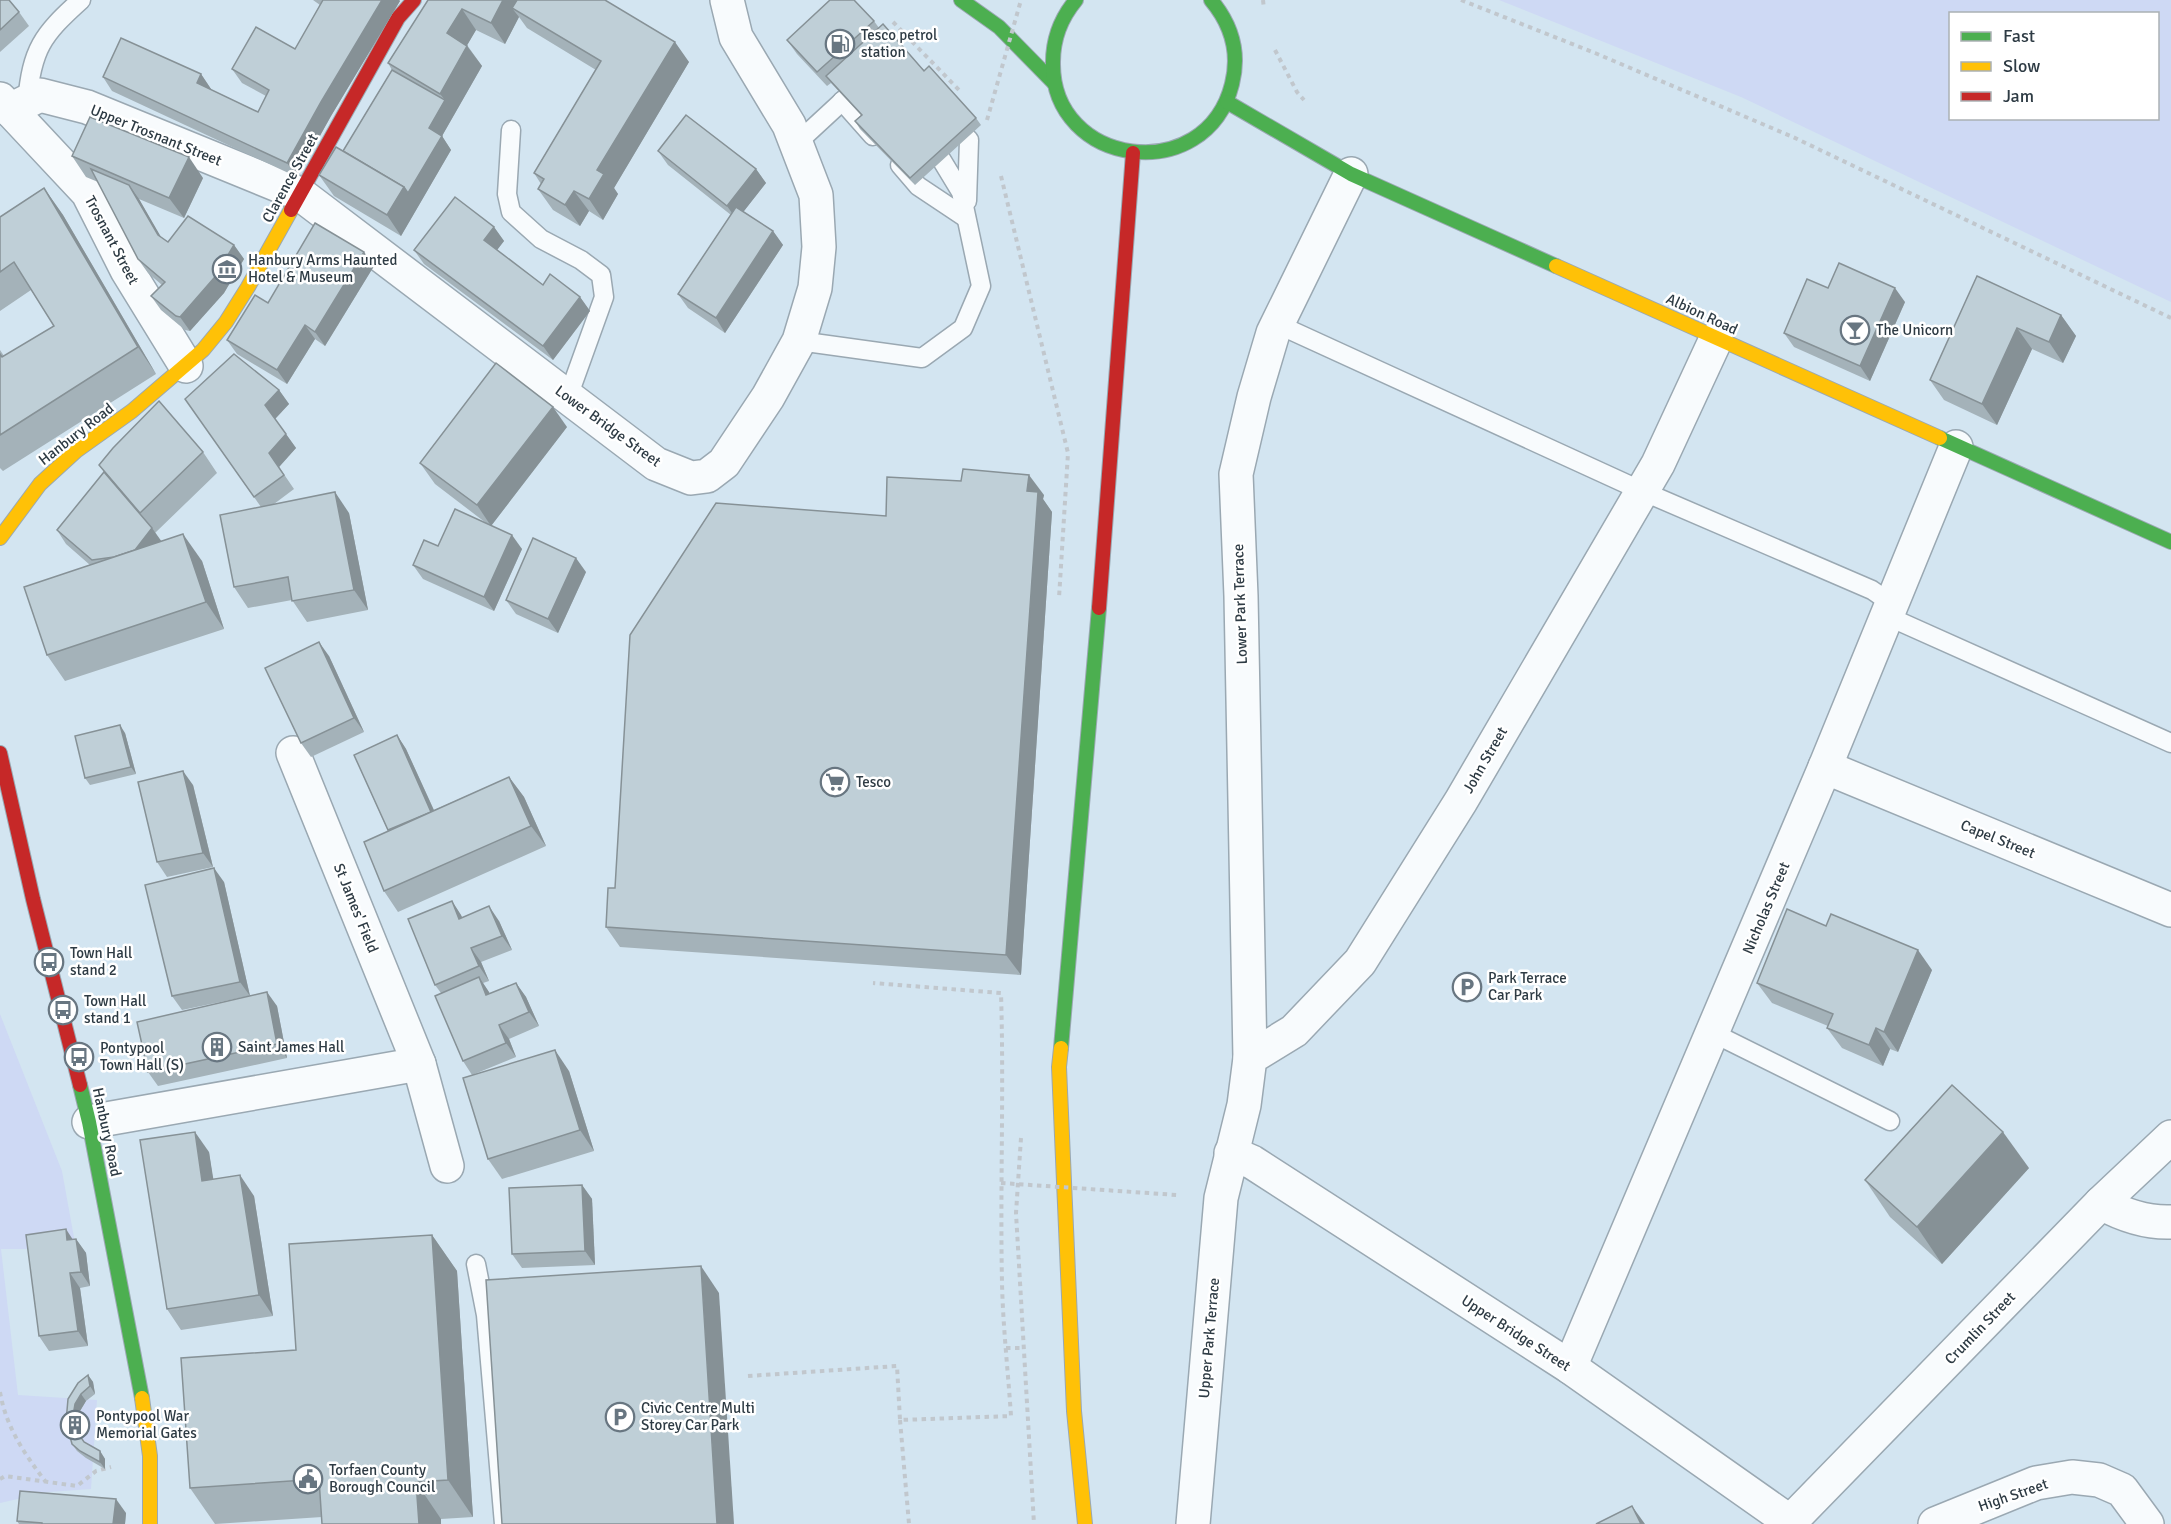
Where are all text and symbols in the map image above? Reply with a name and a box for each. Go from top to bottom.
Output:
legend [1949,12,2159,120]
text: Fast [2003,25,2035,47]
place label: Tesco petrol station [861,26,937,61]
fuel station icon: Tesco petrol station [824,28,856,60]
text: Slow [2003,55,2040,77]
text: Jam [2003,85,2034,107]
street label: Upper Trosnant Street [88,100,224,170]
street label: Clarence Street [258,130,322,226]
street label: Trosnant Street [81,193,143,287]
place label: Hanbury Arms Haunted Hotel & Museum [248,251,397,286]
museum icon: Hanbury Arms Haunted Hotel & Museum [211,253,243,285]
street label: Albion Road [1663,290,1741,338]
bar icon: The Unicorn [1839,314,1871,346]
place label: The Unicorn [1876,321,1953,339]
street label: Lower Bridge Street [552,382,664,470]
street label: Hanbury Road [35,399,117,469]
street label: Lower Park Terrace [1229,543,1251,665]
street label: John Street [1459,724,1511,796]
supermarket icon: Tesco [819,766,851,798]
place label: Tesco [856,773,891,791]
street label: Capel Street [1958,816,2038,862]
street label: Nicholas Street [1739,859,1793,957]
street label: St James' Field [330,861,382,955]
place label: Town Hall stand 2 [70,944,132,979]
bus stop icon: Town Hall stand 2 [33,946,65,978]
place label: Park Terrace Car Park [1488,969,1567,1004]
parking icon: Park Terrace Car Park [1451,971,1483,1003]
place label: Town Hall stand 1 [84,992,146,1027]
bus stop icon: Town Hall stand 1 [47,994,79,1026]
building icon: Saint James Hall [201,1031,233,1063]
place label: Saint James Hall [238,1038,344,1056]
place label: Pontypool Town Hall (S) [100,1039,184,1074]
bus stop icon: Pontypool Town Hall (S) [63,1041,95,1073]
street label: Hanbury Road [89,1086,125,1178]
street label: Upper Park Terrace [1195,1277,1223,1399]
street label: Crumlin Street [1941,1288,2019,1368]
street label: Upper Bridge Street [1458,1291,1574,1375]
place label: Civic Centre Multi Storey Car Park [641,1399,755,1434]
parking icon: Civic Centre Multi Storey Car Park [604,1401,636,1433]
place label: Pontypool War Memorial Gates [96,1407,197,1442]
building icon: Pontypool War Memorial Gates [59,1409,91,1441]
place label: Torfaen County Borough Council [329,1461,435,1496]
public building icon: Torfaen County Borough Council [292,1463,324,1495]
street label: High Street [1976,1475,2050,1515]

